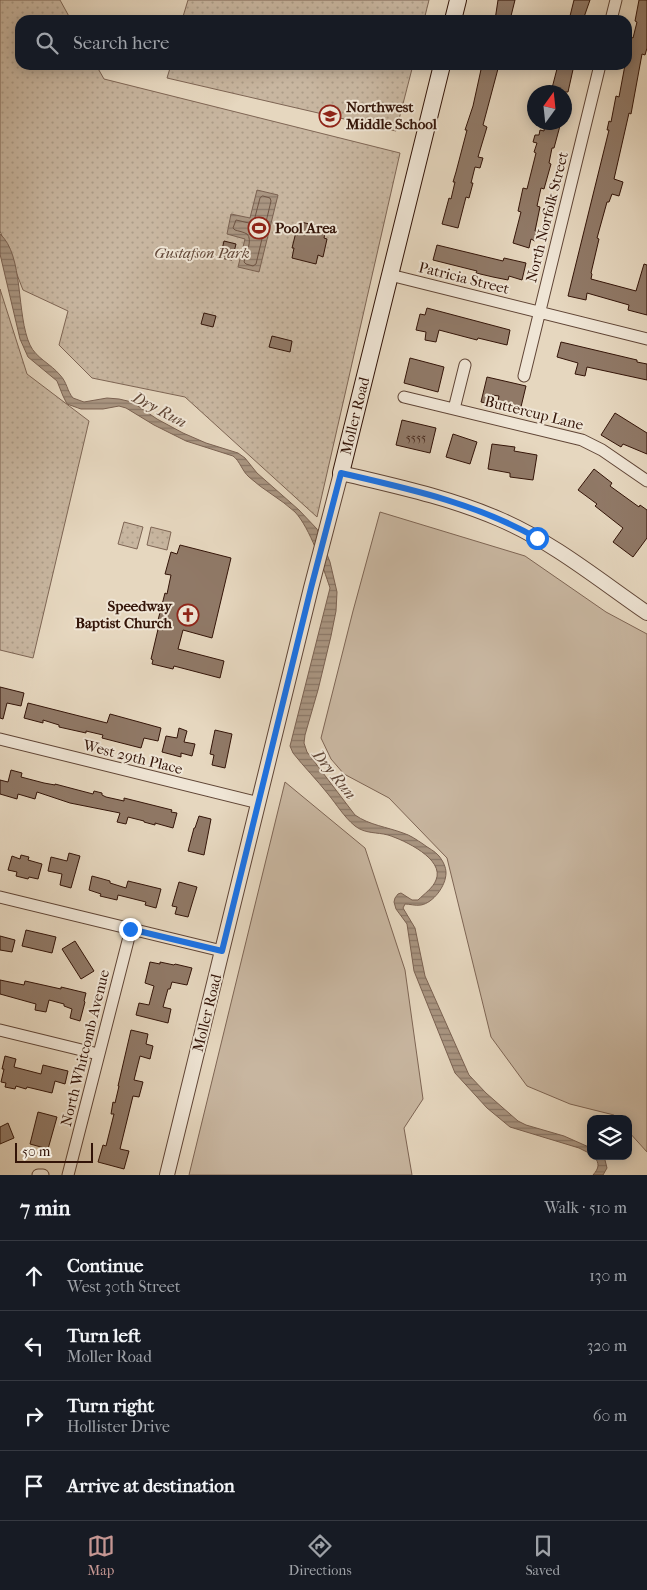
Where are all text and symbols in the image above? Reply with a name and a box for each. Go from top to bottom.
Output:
search box [15,15,632,70]
icon: search [33,29,61,57]
text: Search here [73,32,169,54]
north arrow [527,85,572,130]
place label: Northwest Middle School [345,98,438,133]
school or university icon: Northwest Middle School [318,104,342,128]
street label: North Norfolk Street [522,149,572,284]
sports icon: Pool Area [247,216,271,240]
place label: Pool Area [275,219,338,237]
park label: Gustafson Park [154,244,250,262]
street label: Patricia Street [417,258,512,298]
street label: Moller Road [337,374,374,457]
water label: Dry Run [129,387,190,431]
street label: Buttercup Lane [483,392,586,434]
house number: 5555 [406,431,426,445]
route start [526,527,549,550]
place label: Speedway Baptist Church [75,597,173,632]
church icon: Speedway Baptist Church [176,603,200,627]
street label: West 29th Place [80,736,185,778]
water label: Dry Run [308,745,360,803]
route end [119,918,142,941]
street label: North Whitcomb Avenue [57,967,113,1128]
street label: Moller Road [189,971,226,1054]
map controls [587,1115,632,1160]
button: layers [587,1115,632,1160]
scale bar [15,1140,92,1163]
text: 50 m [22,1143,50,1160]
text: 7 min [20,1196,71,1220]
text: Walk · 510 m [544,1198,627,1217]
text: Continue [67,1255,143,1277]
icon: ahead [20,1262,48,1290]
text: 130 m [589,1266,627,1285]
text: West 30th Street [67,1277,180,1296]
text: Turn left [67,1325,141,1347]
icon: left [20,1332,48,1360]
text: 320 m [587,1336,627,1355]
text: Moller Road [67,1347,152,1366]
text: Turn right [67,1395,154,1417]
icon: right [20,1402,48,1430]
text: 60 m [593,1406,627,1425]
text: Hollister Drive [67,1417,170,1436]
icon: arrive [20,1472,48,1500]
text: Arrive at destination [67,1475,235,1497]
tab: Map [87,1532,115,1579]
tab: Directions [289,1532,352,1579]
tab: Saved [525,1532,560,1579]

